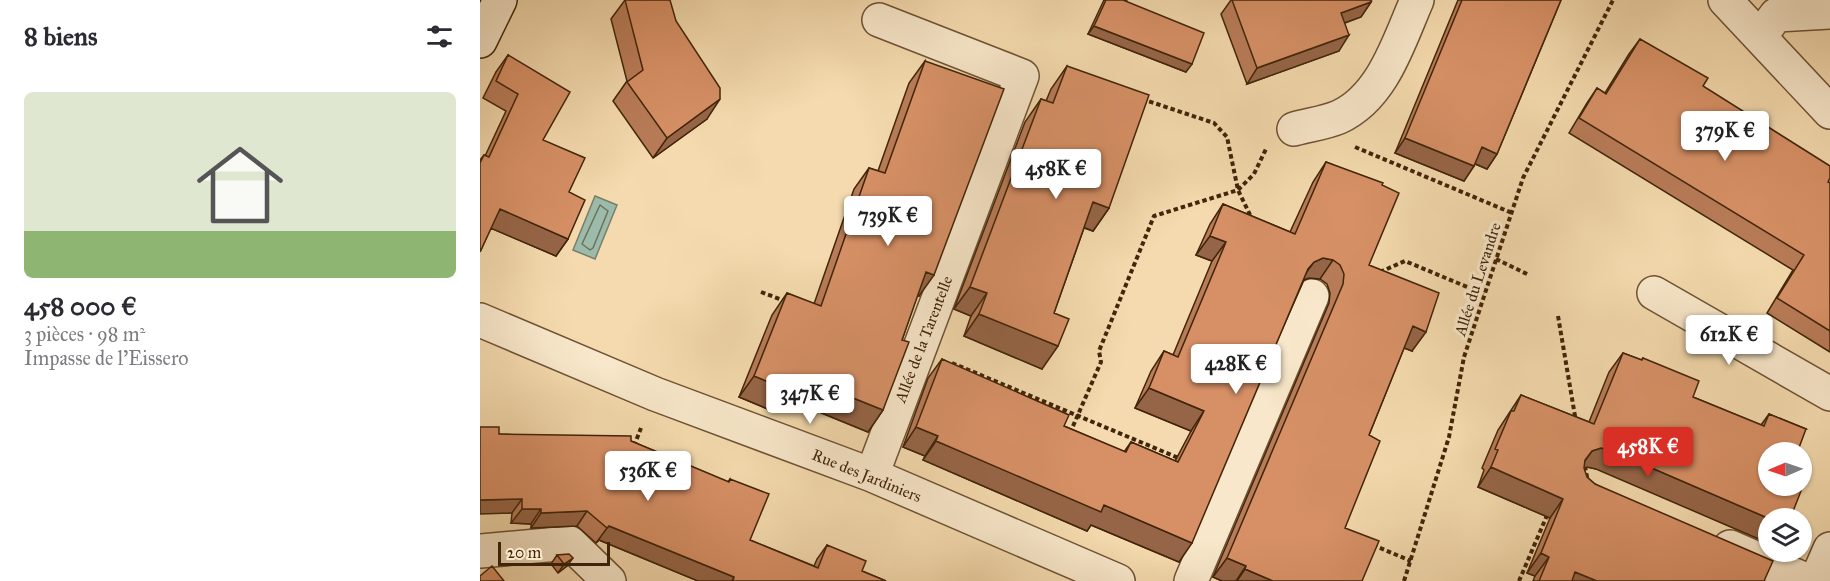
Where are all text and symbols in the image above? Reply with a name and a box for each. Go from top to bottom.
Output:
text: 8 biens [24,20,97,52]
icon: filters [423,20,456,53]
pin: 379K € [1676,111,1774,162]
text: 379K € [1695,118,1755,142]
icon: home [186,131,294,239]
pin: 458K € [1007,149,1105,200]
text: 458K € [1025,156,1087,180]
pin: 739K € [839,196,937,247]
text: 739K € [858,203,918,227]
street label: Allée du Levandre [1450,220,1505,339]
street label: Allée de la Tarentelle [890,273,957,406]
text: 458 000 € [24,290,137,322]
pin: 612K € [1680,315,1778,366]
text: 3 pièces · 98 m² [24,322,145,346]
text: 612K € [1700,322,1758,346]
pin: 428K € [1187,344,1285,395]
text: Impasse de l’Eissero [24,346,189,370]
text: 428K € [1205,351,1267,375]
pin: 347K € [761,374,859,425]
text: 347K € [780,381,840,405]
pin: 458K € [1599,427,1697,478]
text: 458K € [1617,434,1679,458]
north arrow [1758,442,1812,496]
map controls [1758,442,1812,562]
street label: Rue des Jardiniers [809,445,924,507]
pin: 536K € [599,451,697,502]
text: 536K € [619,458,677,482]
button: layers [1758,508,1812,562]
scale bar [498,539,610,566]
text: 20 m [507,543,541,562]

